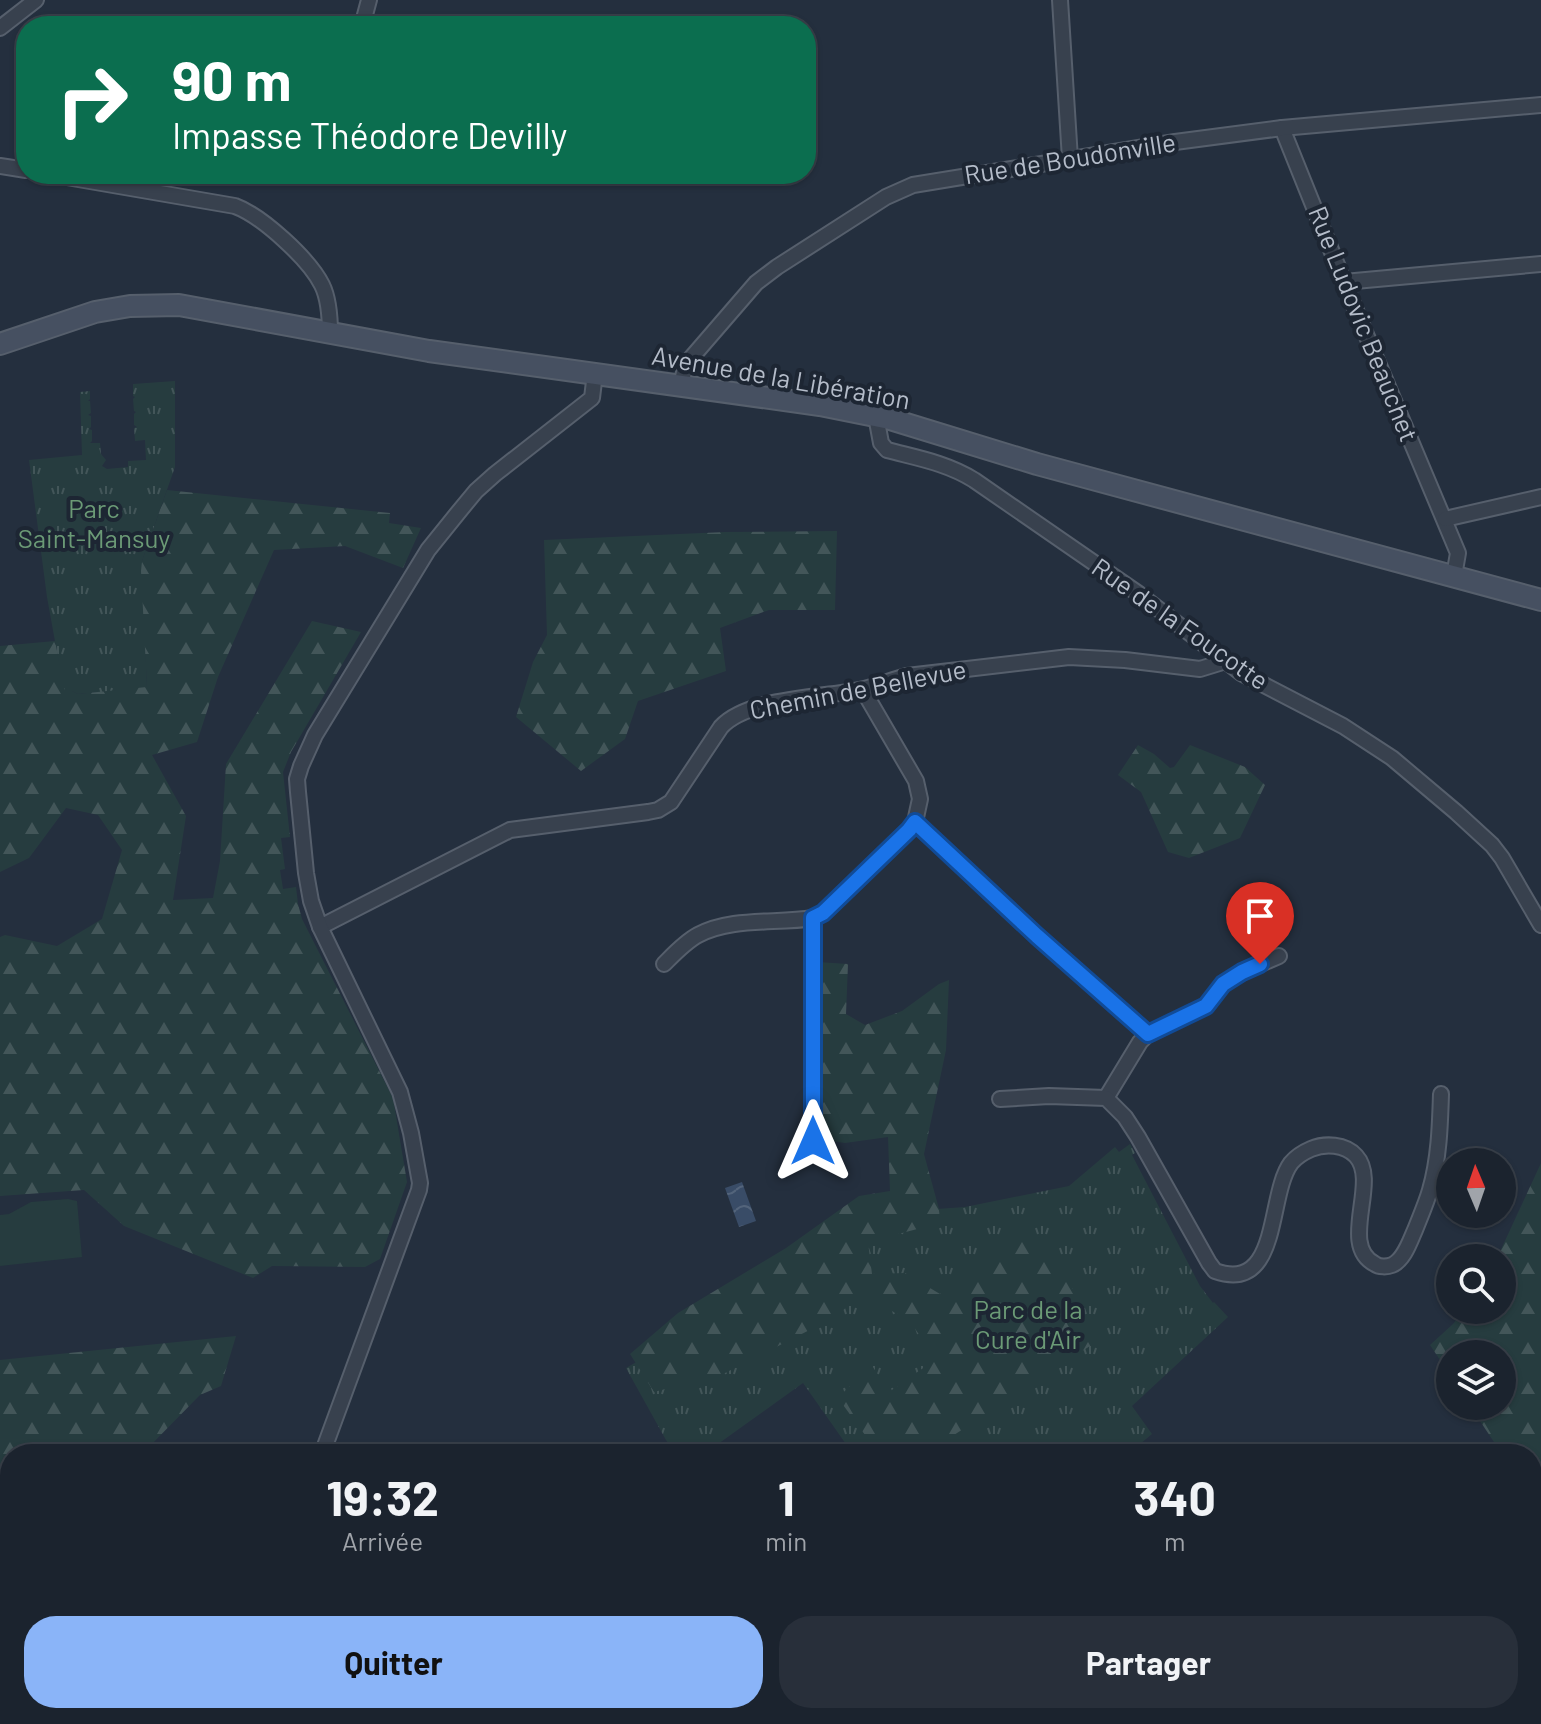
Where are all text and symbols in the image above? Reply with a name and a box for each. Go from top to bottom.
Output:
text: 90 m [172,45,292,112]
icon: right [40,48,144,152]
text: Impasse Théodore Devilly [172,113,567,156]
street label: Rue de Boudonville [962,126,1178,190]
street label: Rue Ludovic Beauchet [1303,201,1426,446]
street label: Avenue de la Libération [650,339,913,415]
park label: Parc Saint-Mansuy [18,492,170,553]
street label: Rue de la Foucotte [1087,550,1275,695]
street label: Chemin de Bellevue [747,652,969,725]
pin [1226,882,1294,964]
icon: arrive [1238,894,1282,938]
position arrow [771,1099,855,1183]
north arrow [1436,1148,1516,1228]
map controls [1436,1148,1516,1420]
button: search [1436,1244,1516,1324]
park label: Parc de la Cure d'Air [973,1293,1083,1354]
button: layers [1436,1340,1516,1420]
text: 19:32 [326,1468,439,1526]
text: 1 [778,1468,795,1526]
text: 340 [1133,1468,1216,1526]
text: Arrivée [342,1525,423,1556]
text: min [765,1525,807,1556]
text: m [1164,1525,1185,1556]
button: Quitter [24,1616,763,1708]
button: Partager [779,1616,1518,1708]

